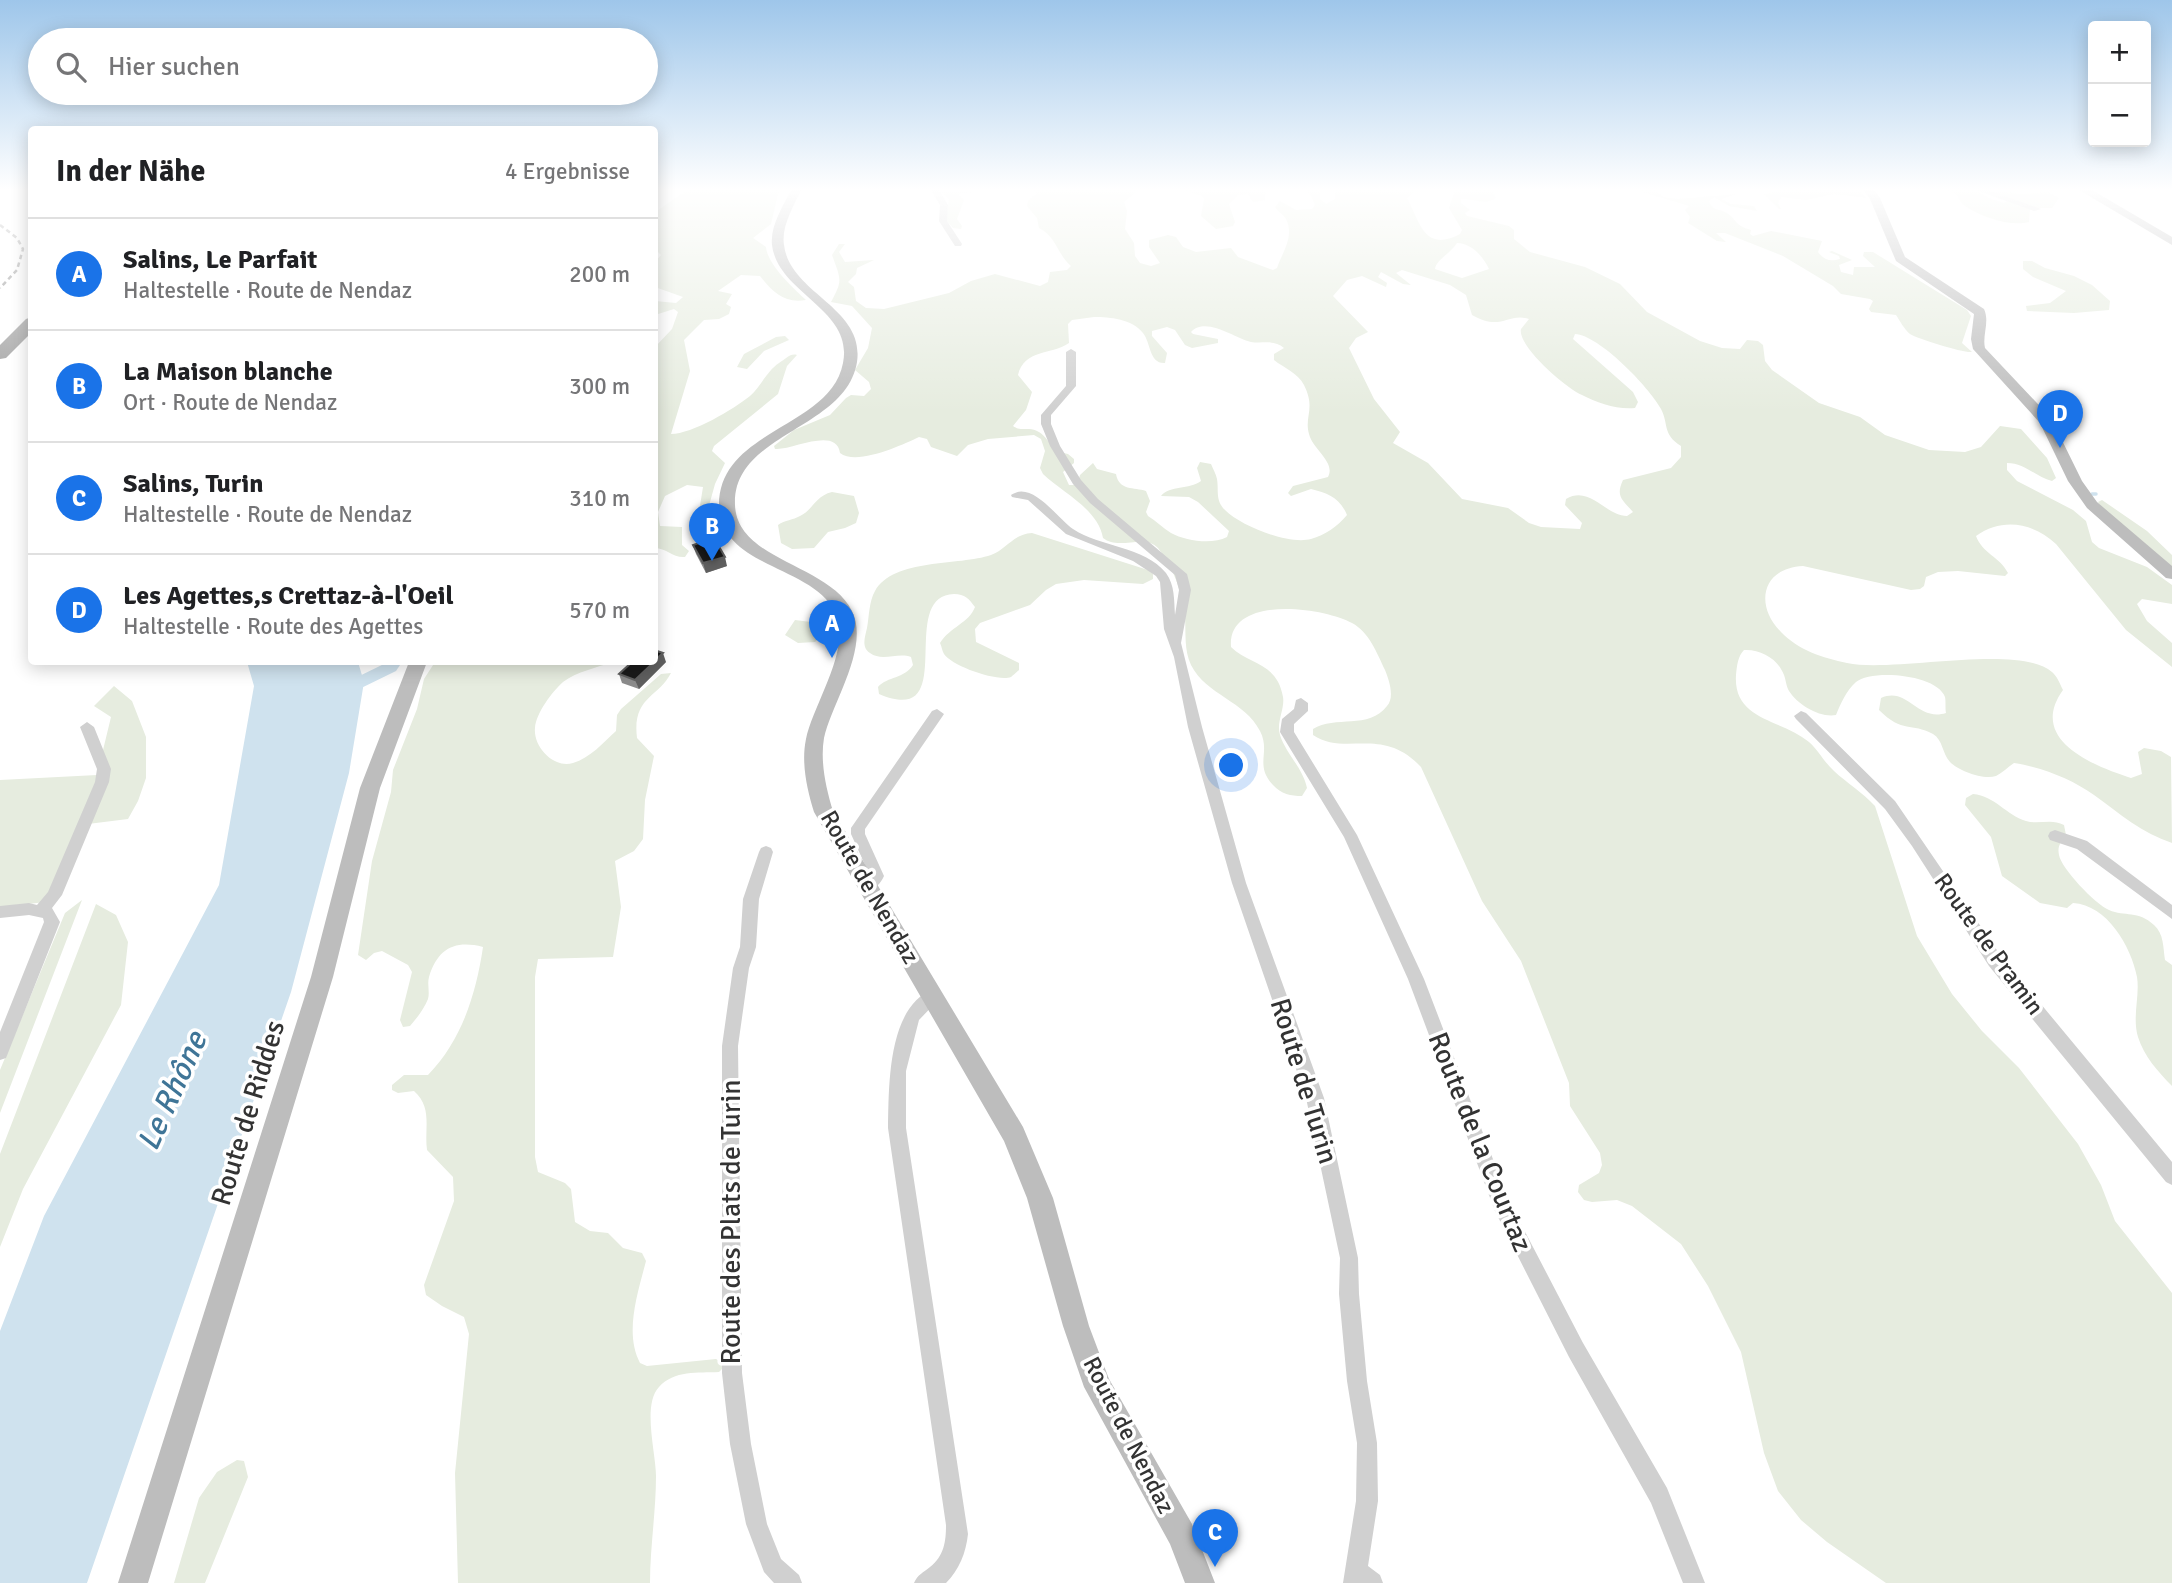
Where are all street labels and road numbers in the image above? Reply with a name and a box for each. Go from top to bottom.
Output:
street label: Route de Nendaz [814,805,926,969]
street label: Route de Pramin [1927,867,2051,1021]
street label: Route de Turin [1263,994,1345,1168]
street label: Route de Riddes [204,1017,292,1209]
street label: Route de la Courtaz [1420,1027,1540,1257]
street label: Route des Plats de Turin [714,1080,748,1365]
street label: Route de Nendaz [1077,1351,1181,1519]

